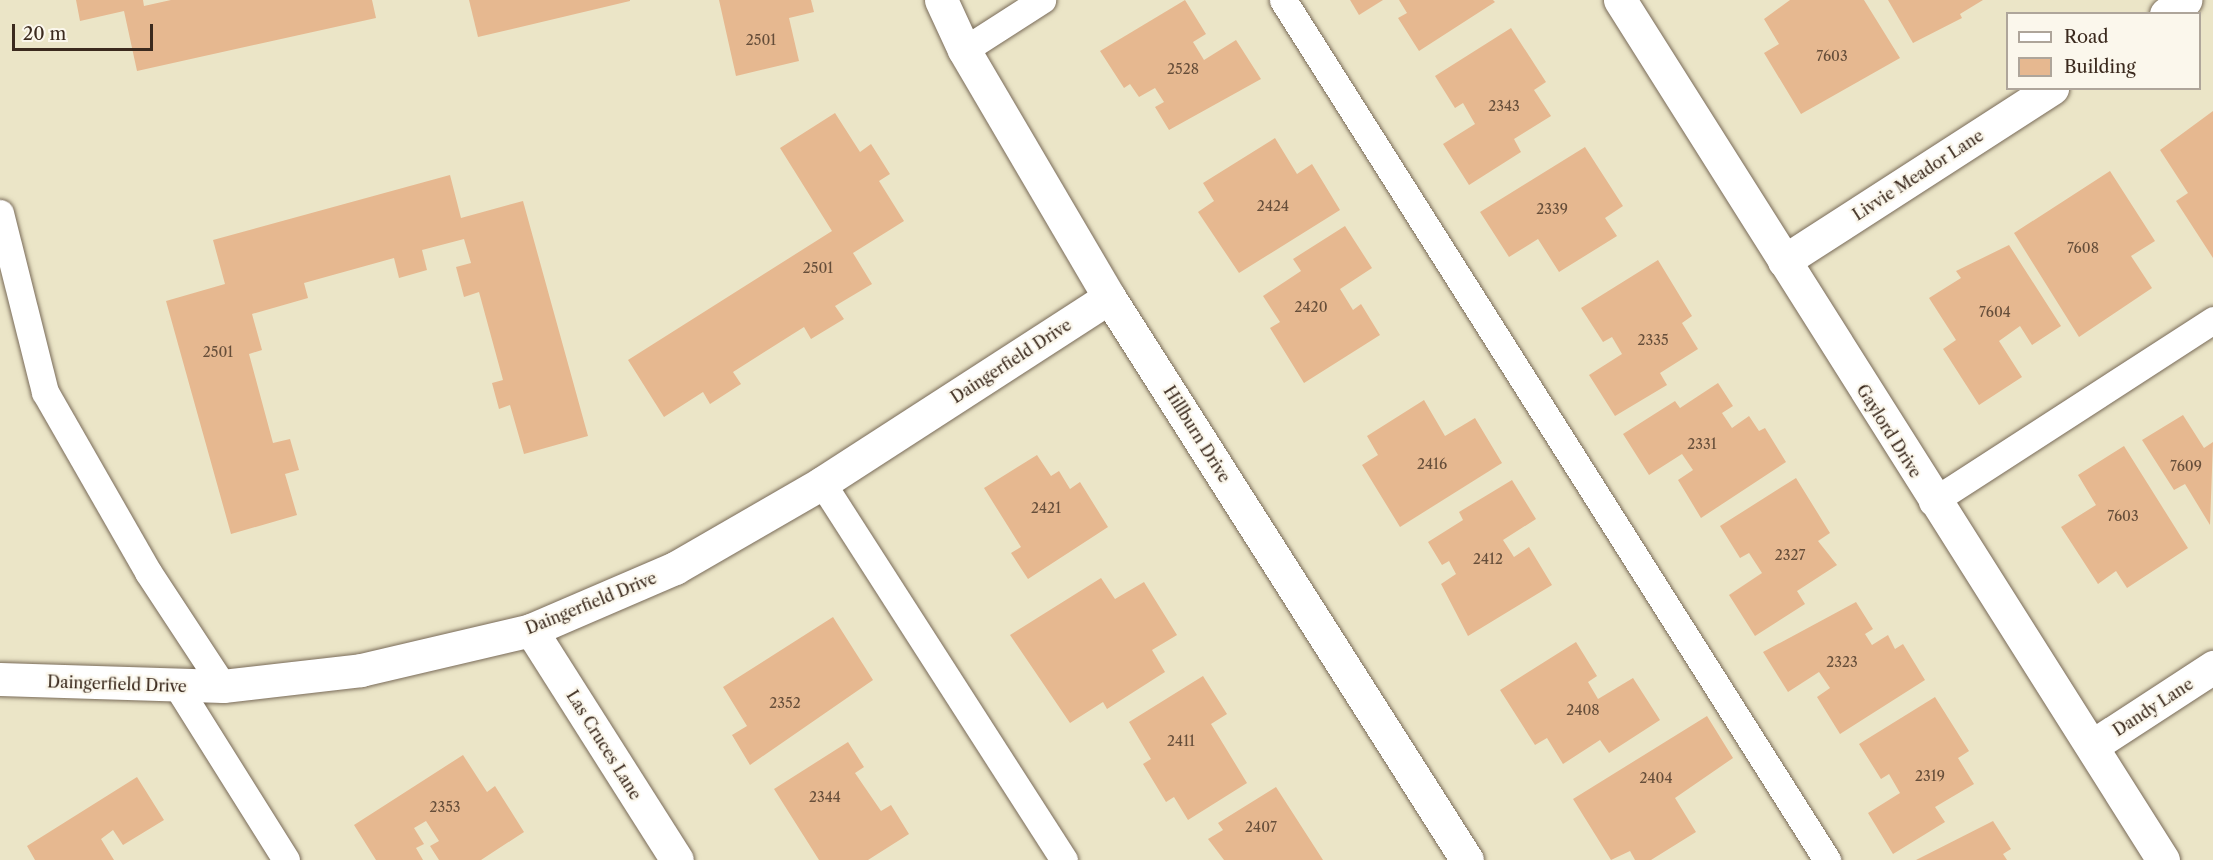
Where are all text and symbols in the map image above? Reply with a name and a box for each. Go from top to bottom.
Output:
scale bar [15,12,156,50]
legend [2006,12,2201,90]
text: 20 m [23,23,66,45]
text: Road [2064,26,2109,48]
house number: 2501 [746,32,776,48]
house number: 7603 [1816,48,1848,64]
text: Building [2064,56,2136,78]
house number: 2528 [1167,61,1199,77]
house number: 2343 [1488,98,1520,114]
street label: Livvie Meador Lane [1849,125,1987,225]
house number: 2424 [1257,198,1289,214]
house number: 2339 [1536,201,1568,217]
house number: 7608 [2067,240,2099,256]
house number: 2501 [803,260,833,276]
house number: 2420 [1294,299,1328,315]
house number: 7604 [1979,304,2011,320]
street label: Daingerfield Drive [947,315,1075,407]
house number: 2335 [1637,332,1669,348]
house number: 2501 [203,344,233,360]
street label: Gaylord Drive [1853,381,1925,481]
street label: Hillburn Drive [1160,382,1234,486]
house number: 2331 [1687,436,1717,452]
house number: 2416 [1417,456,1447,472]
house number: 7609 [2170,458,2202,474]
house number: 2421 [1031,500,1061,516]
house number: 7603 [2107,508,2139,524]
house number: 2327 [1775,547,1805,563]
house number: 2412 [1473,551,1503,567]
street label: Daingerfield Drive [523,568,659,638]
house number: 2323 [1826,654,1858,670]
street label: Daingerfield Drive [47,672,187,696]
street label: Dandy Lane [2109,674,2197,740]
street label: Las Cruces Lane [563,687,645,803]
house number: 2352 [769,695,801,711]
house number: 2408 [1566,702,1600,718]
house number: 2411 [1167,733,1195,749]
house number: 2319 [1915,768,1945,784]
house number: 2404 [1639,770,1673,786]
house number: 2344 [809,789,841,805]
house number: 2353 [429,799,461,815]
house number: 2407 [1245,819,1277,835]

